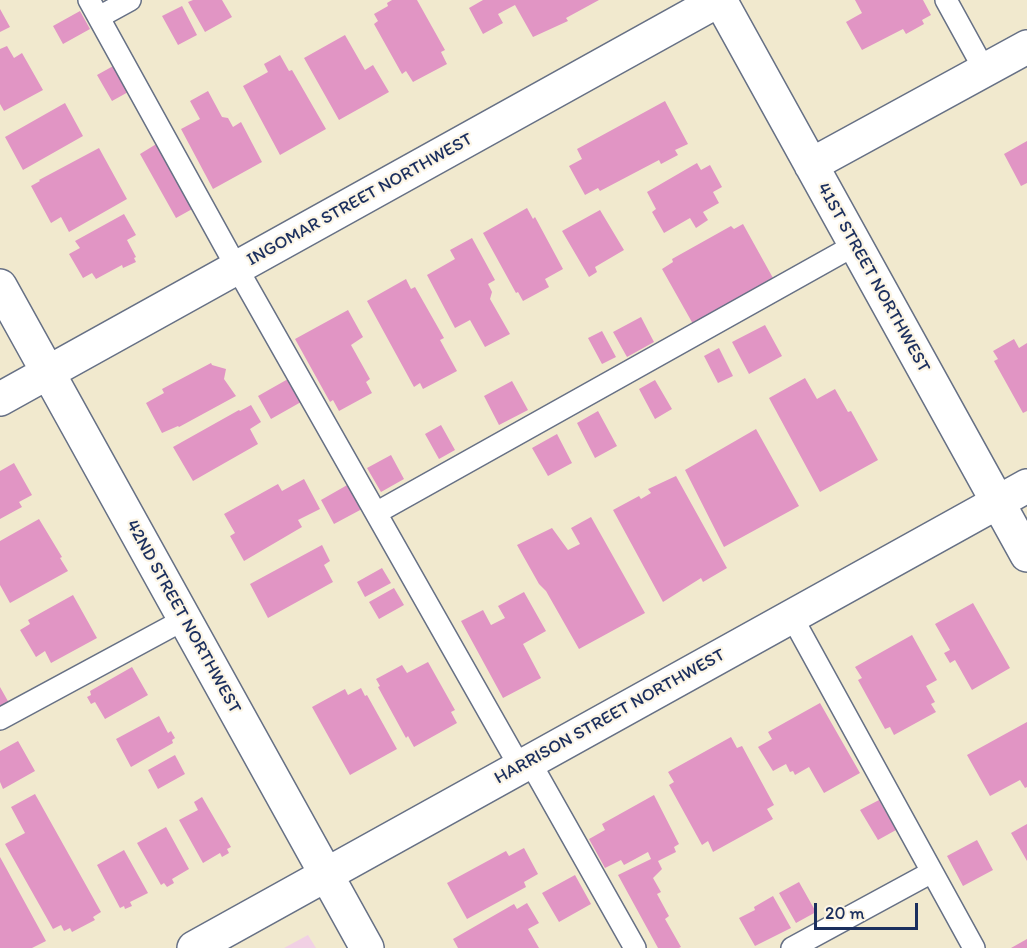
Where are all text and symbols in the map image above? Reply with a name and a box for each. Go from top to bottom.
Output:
street label: INGOMAR STREET NORTHWEST [243,129,477,271]
street label: 41ST STREET NORTHWEST [812,179,934,377]
street label: 42ND STREET NORTHWEST [121,516,245,718]
street label: HARRISON STREET NORTHWEST [491,644,729,790]
scale bar [817,891,920,929]
text: 20 m [825,902,865,924]

